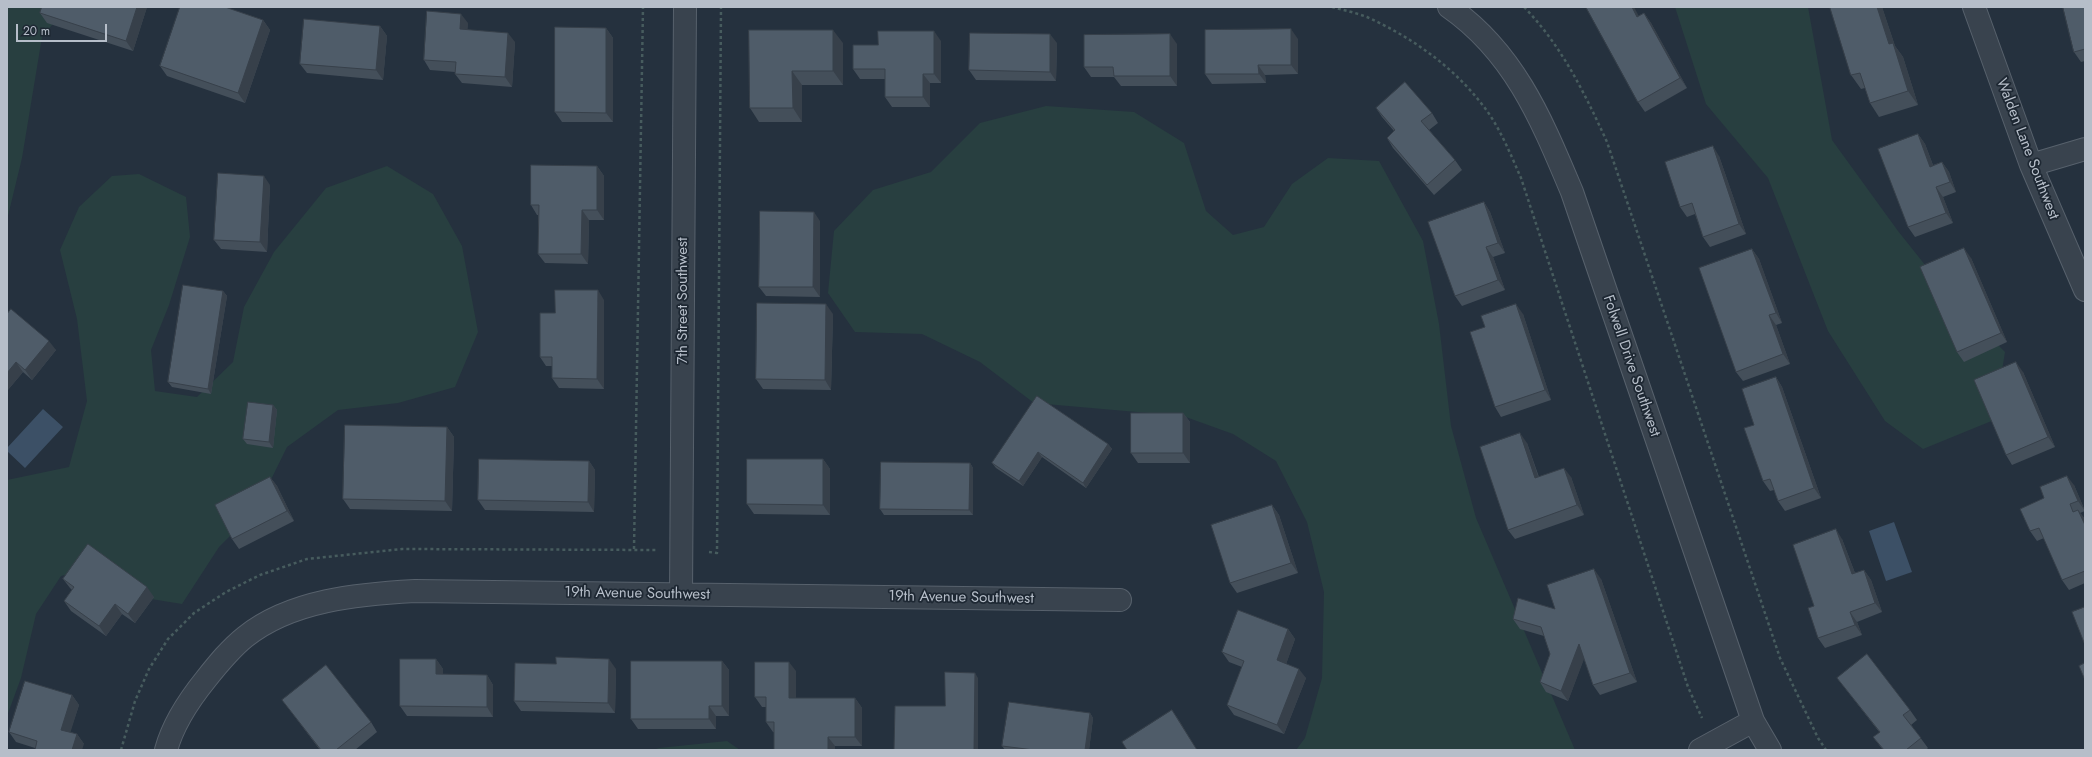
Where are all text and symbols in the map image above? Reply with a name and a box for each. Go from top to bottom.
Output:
scale bar [18,16,109,42]
text: 20 m [23,22,50,40]
street label: Walden Lane Southwest [1992,76,2062,222]
street label: 7th Street Southwest [674,237,692,365]
street label: Folwell Drive Southwest [1598,293,1664,439]
street label: 19th Avenue Southwest [564,584,710,604]
street label: 19th Avenue Southwest [888,588,1034,608]

